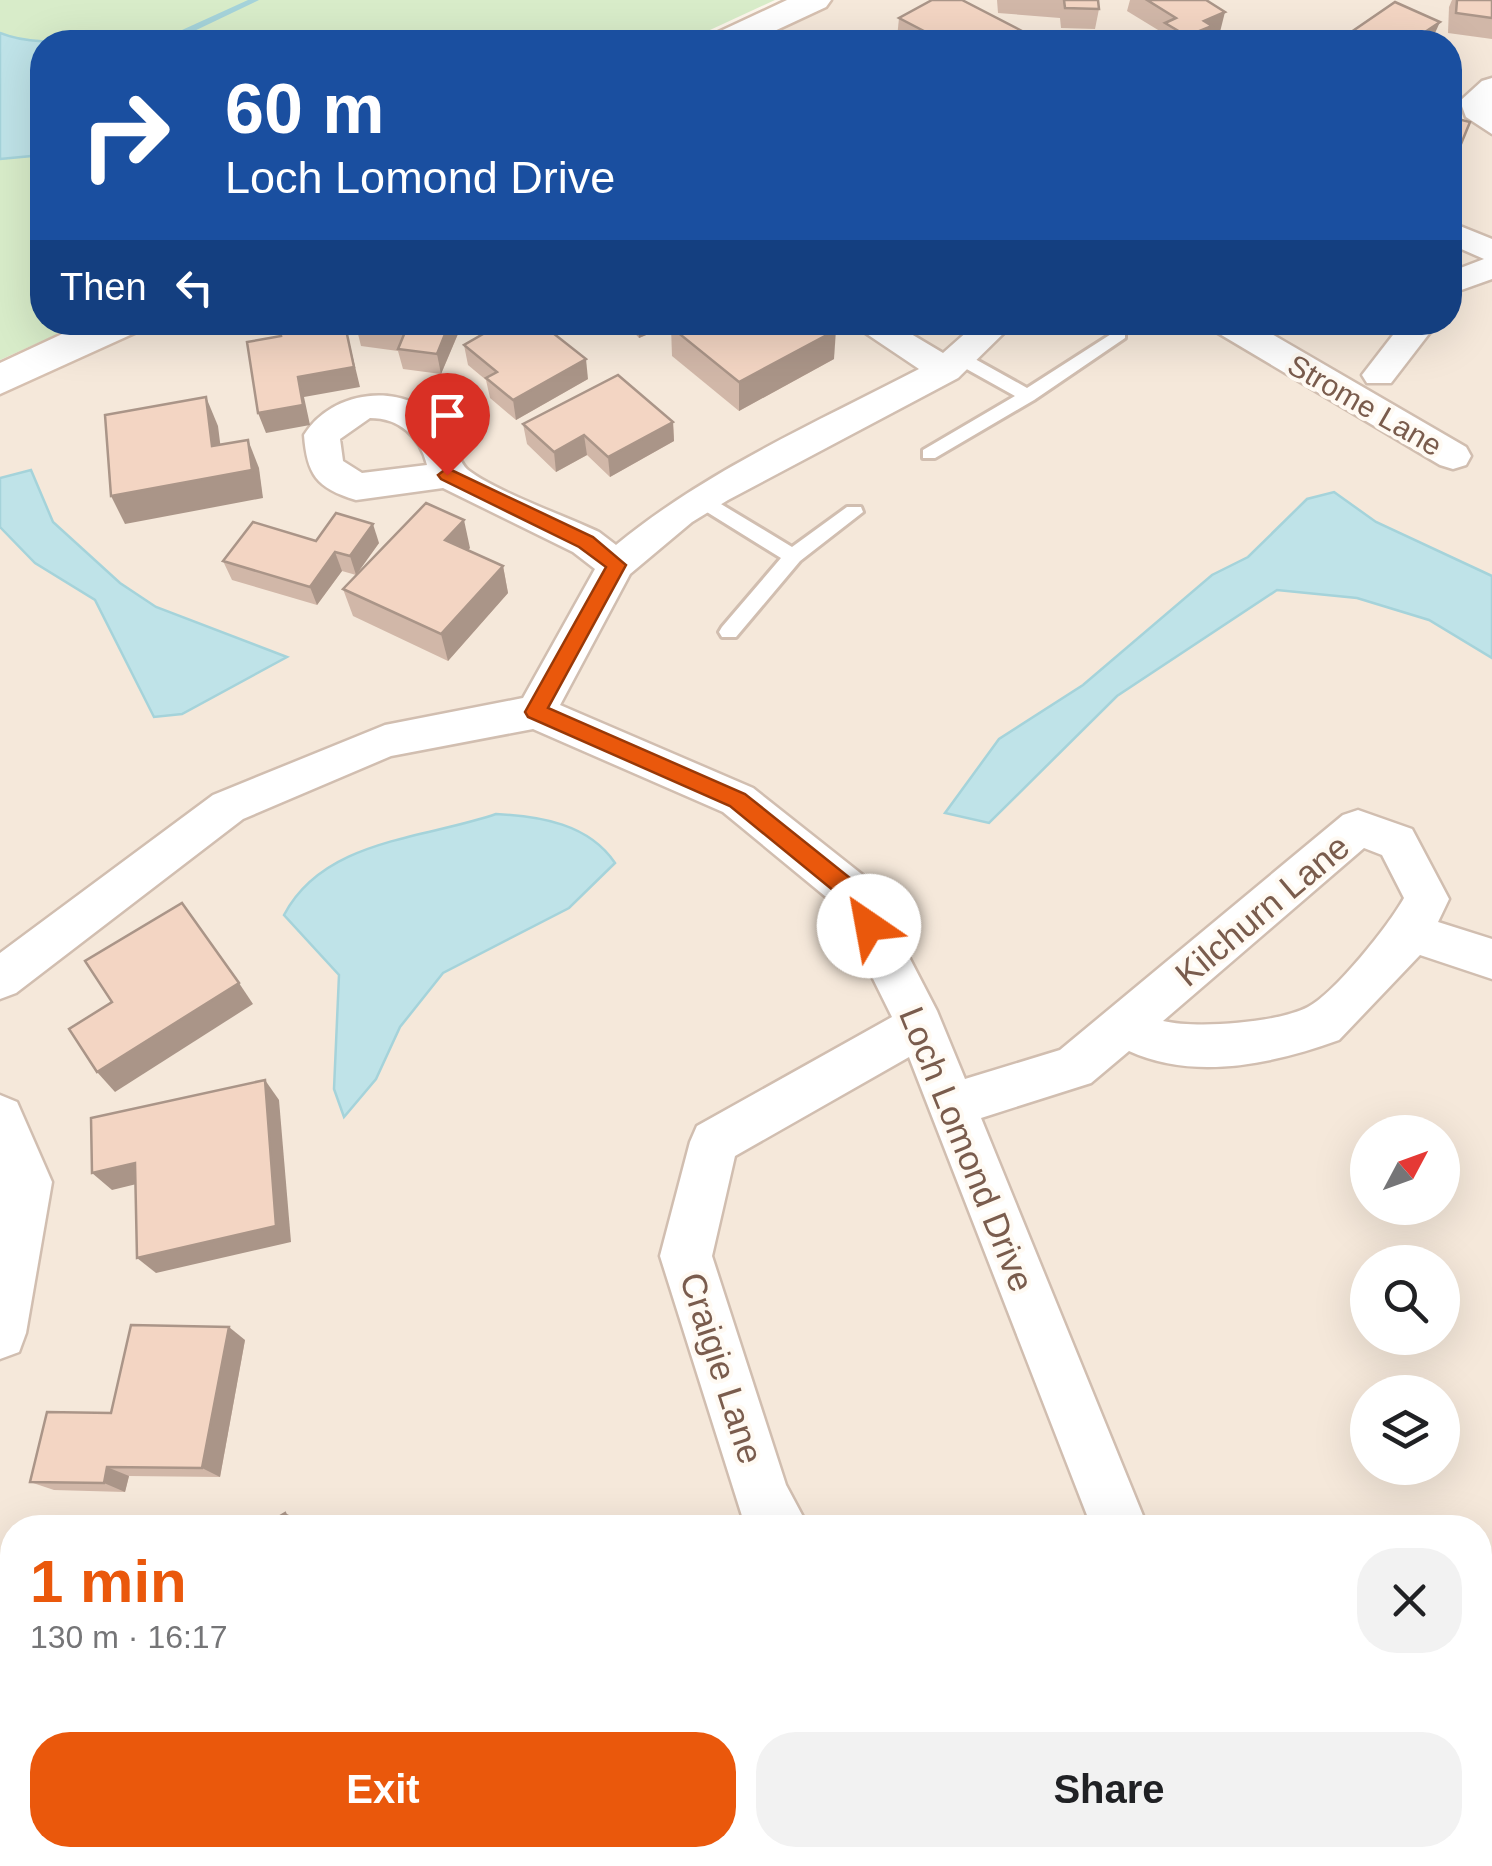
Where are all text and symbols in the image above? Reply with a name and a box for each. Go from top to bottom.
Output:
icon: right [60,70,190,200]
text: 60 m [225,70,385,148]
text: Loch Lomond Drive [225,152,615,203]
icon: left [167,260,222,315]
text: Then [60,266,147,308]
street label: Strome Lane [1282,348,1448,462]
pin [405,373,490,476]
icon: arrive [420,388,475,443]
street label: Kilchurn Lane [1167,826,1357,994]
position arrow [817,874,921,978]
street label: Loch Lomond Drive [892,1001,1042,1297]
north arrow [1350,1115,1460,1225]
map controls [1350,1115,1460,1485]
button: search [1350,1245,1460,1355]
street label: Craigie Lane [673,1268,771,1468]
button: layers [1350,1375,1460,1485]
text: 1 min [30,1548,187,1615]
button: close [1357,1548,1462,1653]
text: 130 m · 16:17 [30,1619,227,1655]
button: Exit [30,1732,736,1847]
button: Share [756,1732,1462,1847]

